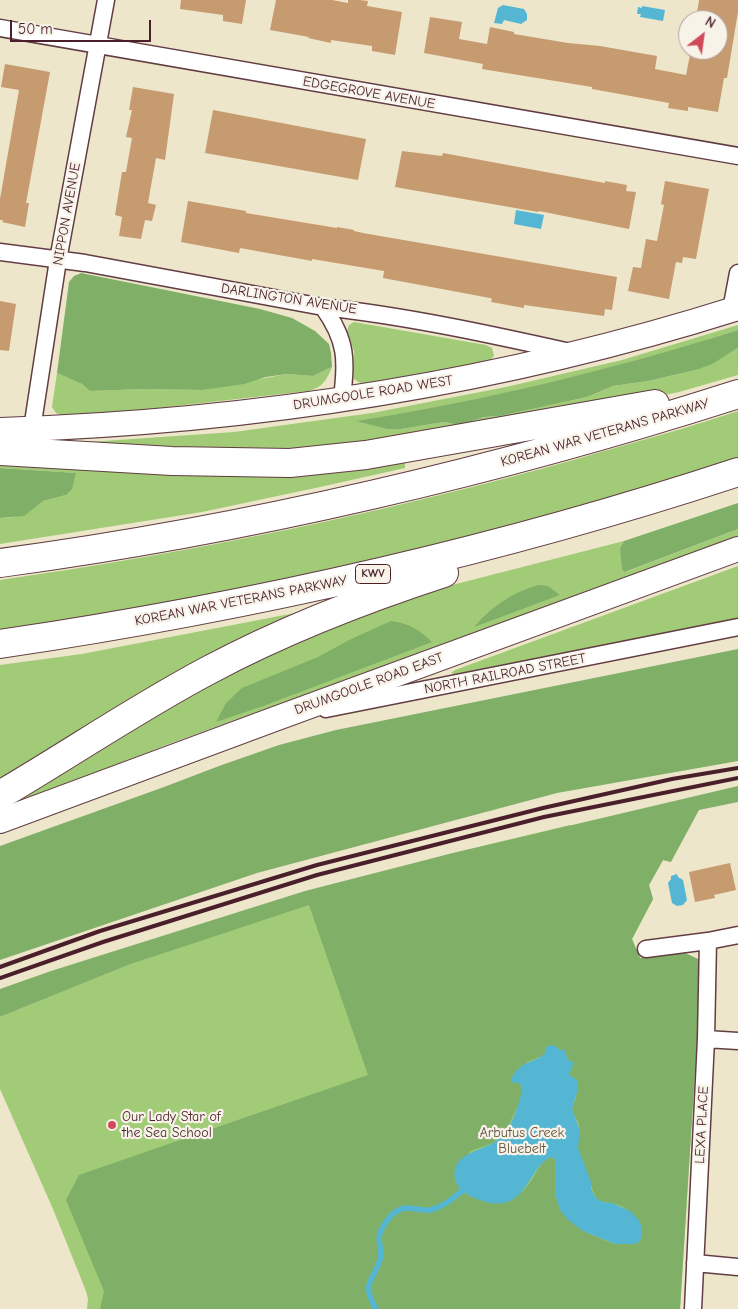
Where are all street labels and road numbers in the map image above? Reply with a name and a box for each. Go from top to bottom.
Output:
street label: EDGEGROVE AVENUE [302,73,436,113]
street label: NIPPON AVENUE [50,161,84,267]
street label: DARLINGTON AVENUE [220,280,358,318]
street label: DRUMGOOLE ROAD WEST [292,372,454,414]
street label: KOREAN WAR VETERANS PARKWAY [499,395,711,471]
road number: KWV [356,564,390,584]
street label: KOREAN WAR VETERANS PARKWAY [133,572,349,630]
street label: DRUMGOOLE ROAD EAST [292,649,446,719]
street label: NORTH RAILROAD STREET [423,650,587,698]
street label: LEXA PLACE [692,1086,712,1164]

